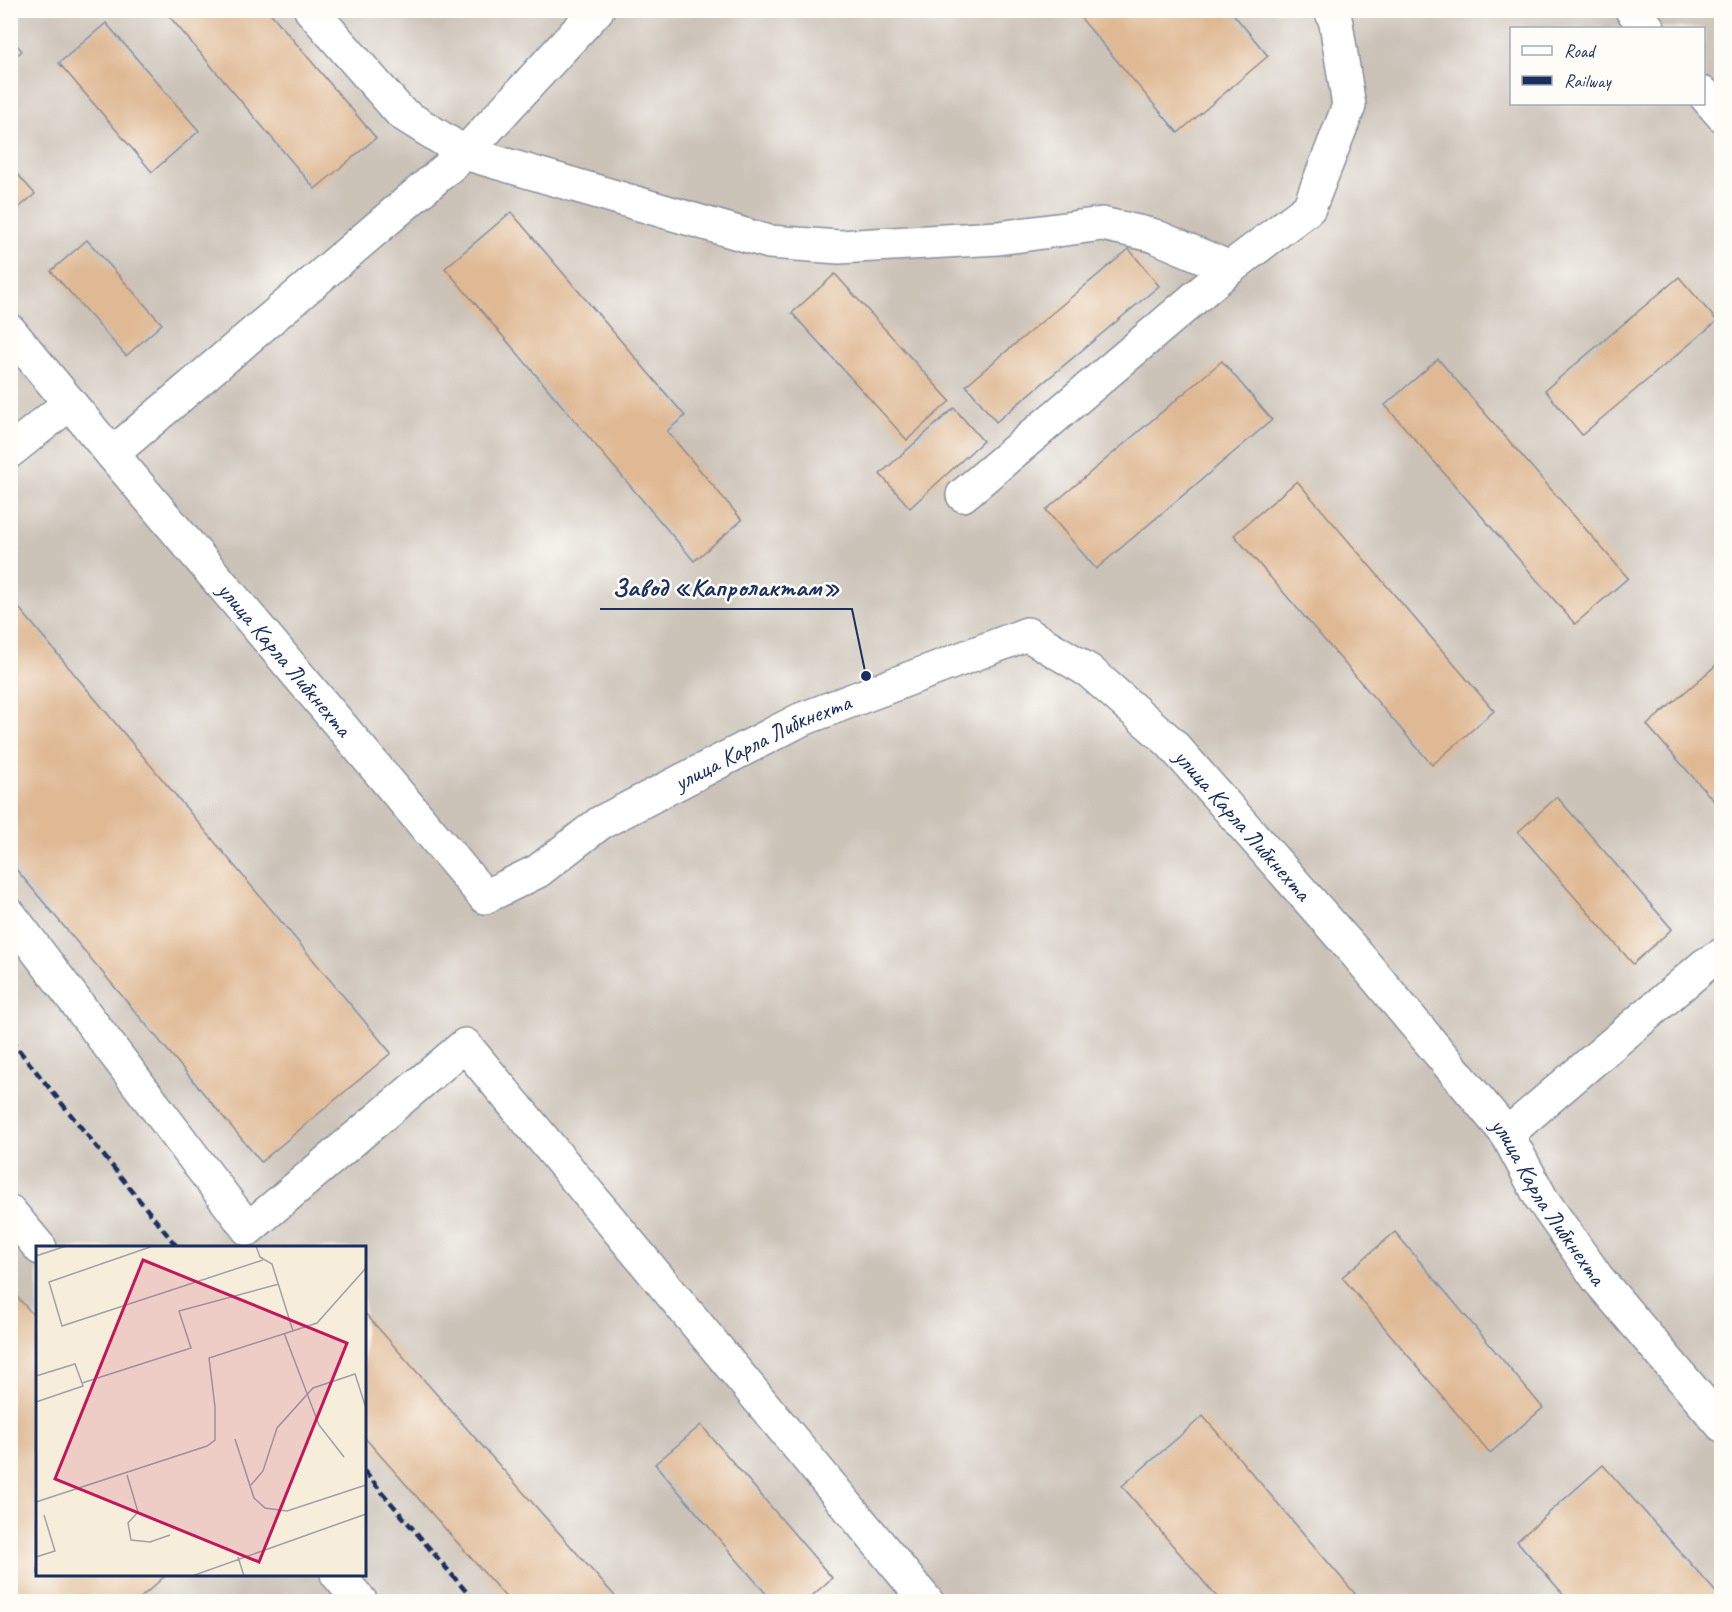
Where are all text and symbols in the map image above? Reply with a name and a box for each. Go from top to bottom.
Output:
legend [1510,27,1705,105]
text: Road [1564,40,1597,62]
text: Railway [1564,70,1612,92]
callout: Завод «Капролактам» [600,565,852,609]
text: Завод «Капролактам» [612,571,840,604]
street label: улица Карла Либкнехта [210,574,359,744]
street label: улица Карла Либкнехта [667,687,856,798]
street label: улица Карла Либкнехта [1166,741,1319,908]
street label: улица Карла Либкнехта [1483,1110,1613,1292]
inset map [36,1246,366,1576]

